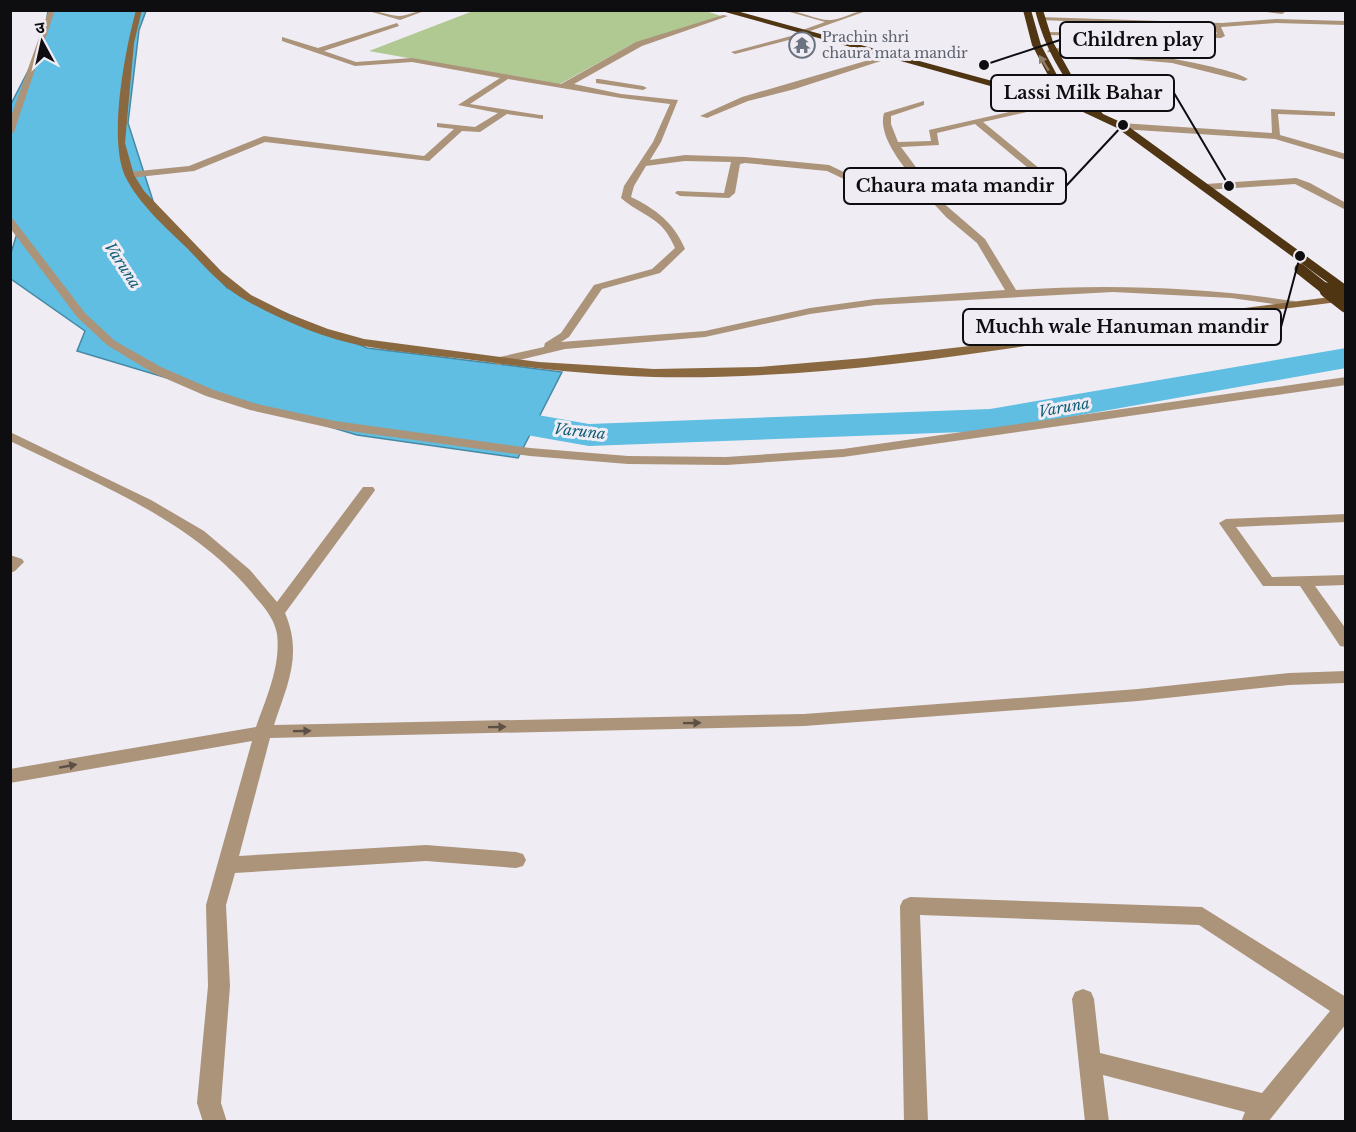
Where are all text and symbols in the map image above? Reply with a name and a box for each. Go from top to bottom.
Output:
north arrow [12,12,72,72]
text: उ [34,17,47,38]
callout: Children play [1060,22,1215,58]
place label: Prachin shri chaura mata mandir [822,28,968,62]
text: Children play [1073,29,1204,51]
temple icon: Prachin shri chaura mata mandir [787,30,817,60]
one-way arrow [1038,54,1049,71]
callout: Lassi Milk Bahar [991,75,1174,111]
text: Lassi Milk Bahar [1004,82,1162,104]
callout: Chaura mata mandir [844,168,1066,204]
text: Chaura mata mandir [856,175,1054,197]
water label: Varuna [101,238,145,292]
callout: Muchh wale Hanuman mandir [963,309,1281,345]
text: Muchh wale Hanuman mandir [975,316,1269,338]
water label: Varuna [1037,393,1091,421]
water label: Varuna [553,419,607,443]
one-way arrow [683,718,702,728]
one-way arrow [488,722,507,732]
one-way arrow [293,726,312,736]
one-way arrow [59,761,78,770]

